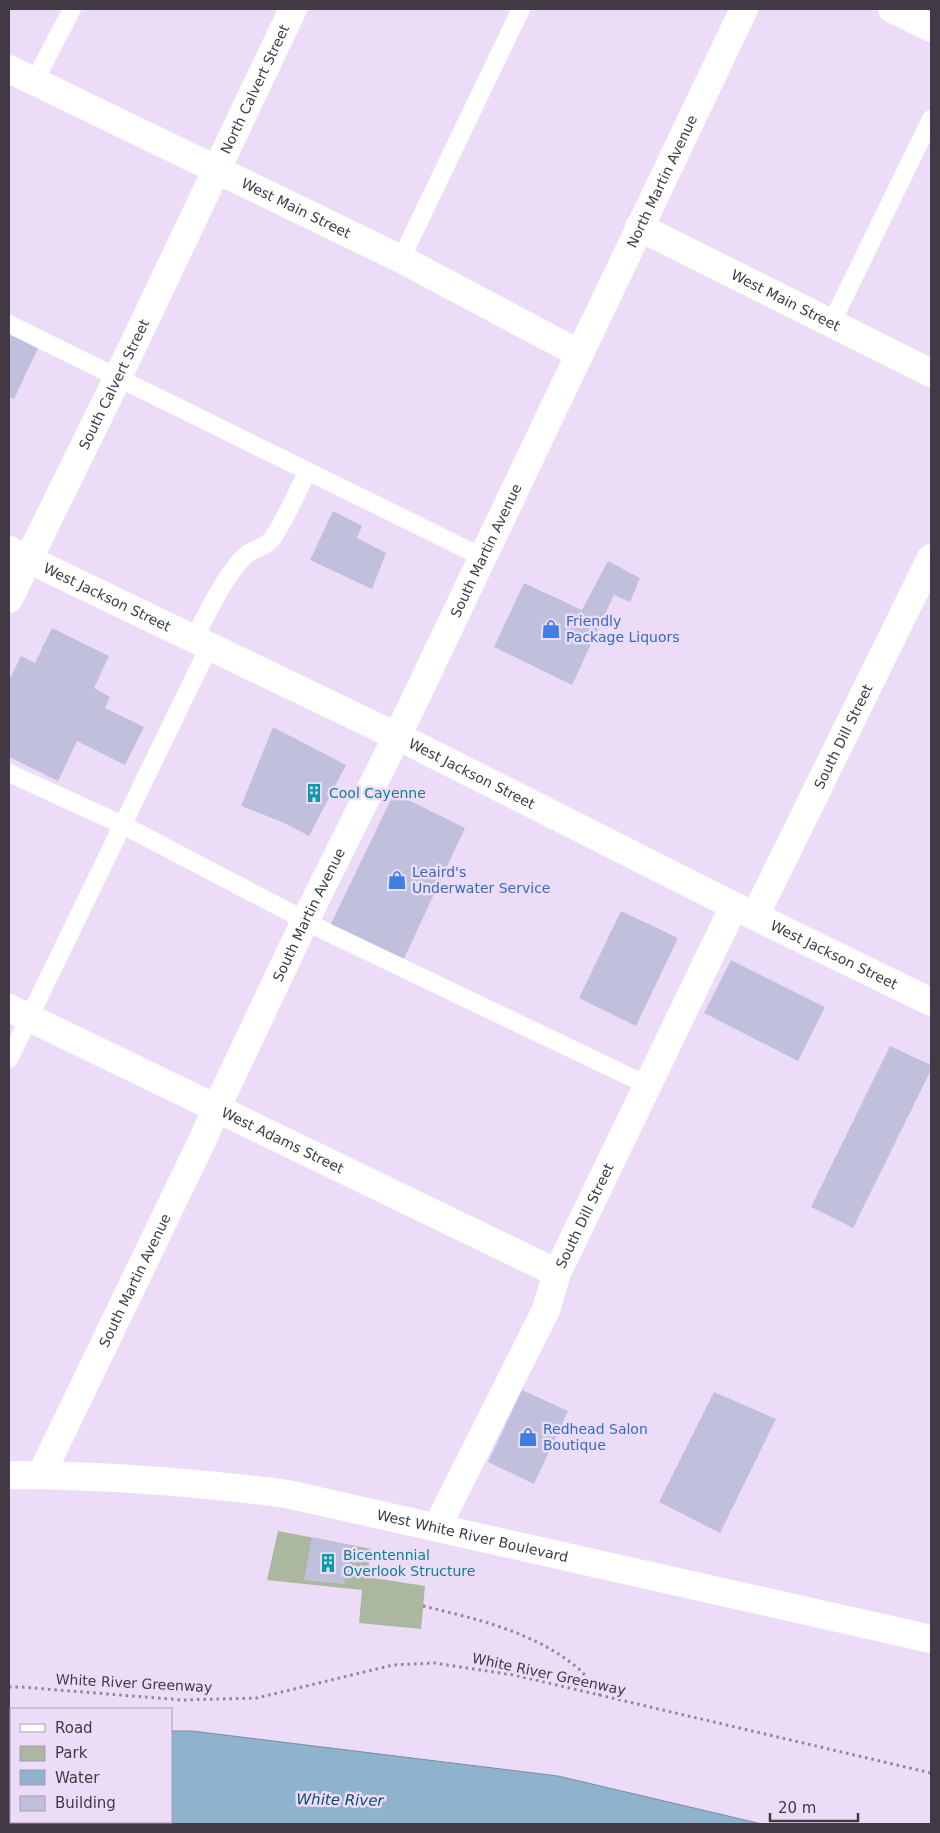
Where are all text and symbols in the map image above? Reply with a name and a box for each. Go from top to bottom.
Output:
street label: North Calvert Street [217,22,293,156]
street label: North Martin Avenue [623,112,700,250]
street label: West Main Street [239,175,354,242]
street label: West Main Street [729,266,843,334]
street label: South Calvert Street [76,316,153,452]
street label: South Martin Avenue [447,481,525,620]
street label: West Jackson Street [41,560,174,635]
place label: Friendly Package Liquors [566,613,680,645]
shop icon: Friendly Package Liquors [540,618,562,640]
street label: South Dill Street [811,681,876,792]
street label: West Jackson Street [406,735,538,812]
building icon: Cool Cayenne [303,782,325,804]
place label: Cool Cayenne [329,785,426,801]
street label: South Martin Avenue [270,845,348,984]
place label: Leaird's Underwater Service [412,864,550,896]
shop icon: Leaird's Underwater Service [386,869,408,891]
street label: West Jackson Street [768,917,901,993]
street label: West Adams Street [219,1104,347,1177]
street label: South Dill Street [552,1160,617,1271]
street label: South Martin Avenue [96,1211,174,1350]
place label: Redhead Salon Boutique [543,1421,648,1453]
shop icon: Redhead Salon Boutique [517,1426,539,1448]
street label: West White River Boulevard [375,1506,570,1565]
place label: Bicentennial Overlook Structure [343,1547,475,1579]
building icon: Bicentennial Overlook Structure [317,1552,339,1574]
street label: White River Greenway [471,1650,627,1698]
street label: White River Greenway [55,1671,213,1695]
legend [10,1708,172,1823]
text: Road [55,1719,93,1737]
text: Park [55,1744,88,1762]
text: Water [55,1769,100,1787]
water label: White River [296,1790,385,1810]
scale bar [770,1790,858,1822]
text: Building [55,1794,116,1812]
text: 20 m [778,1799,816,1817]

